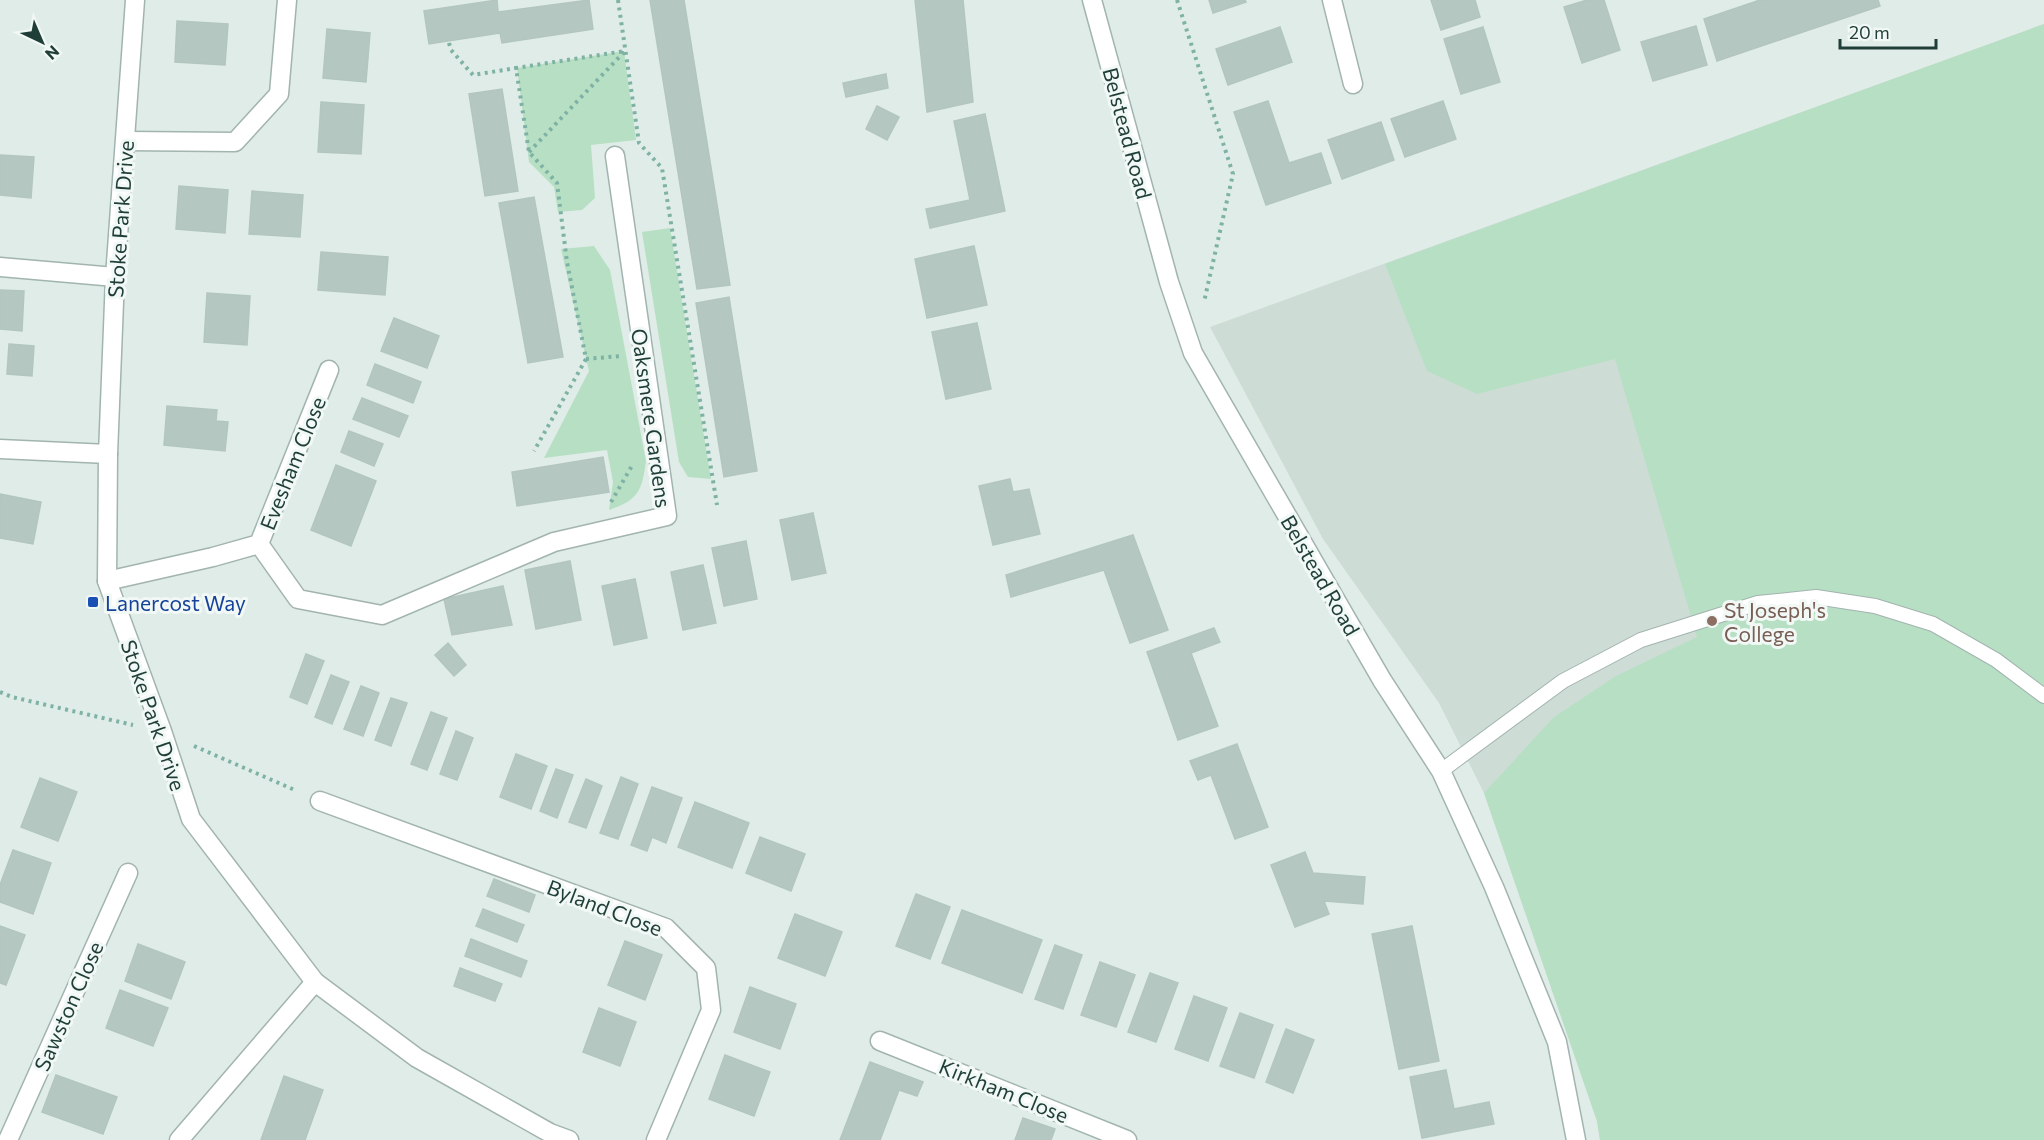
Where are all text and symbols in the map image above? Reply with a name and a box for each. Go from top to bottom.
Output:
north arrow [12,12,72,72]
scale bar [1840,12,1936,50]
text: 20 m [1849,21,1890,43]
text: N [42,42,64,64]
street label: Belstead Road [1098,64,1158,202]
street label: Stoke Park Drive [102,139,138,299]
street label: Oaksmere Gardens [627,327,677,509]
street label: Evesham Close [254,393,330,533]
street label: Belstead Road [1276,510,1366,640]
place label: Lanercost Way [105,590,246,615]
marker: Lanercost Way [86,595,100,609]
place label: St Joseph's College [1724,597,1826,646]
marker: St Joseph's College [1705,614,1719,628]
street label: Stoke Park Drive [116,636,192,794]
street label: Byland Close [544,874,666,940]
street label: Sawston Close [28,937,108,1075]
street label: Kirkham Close [936,1053,1072,1127]

